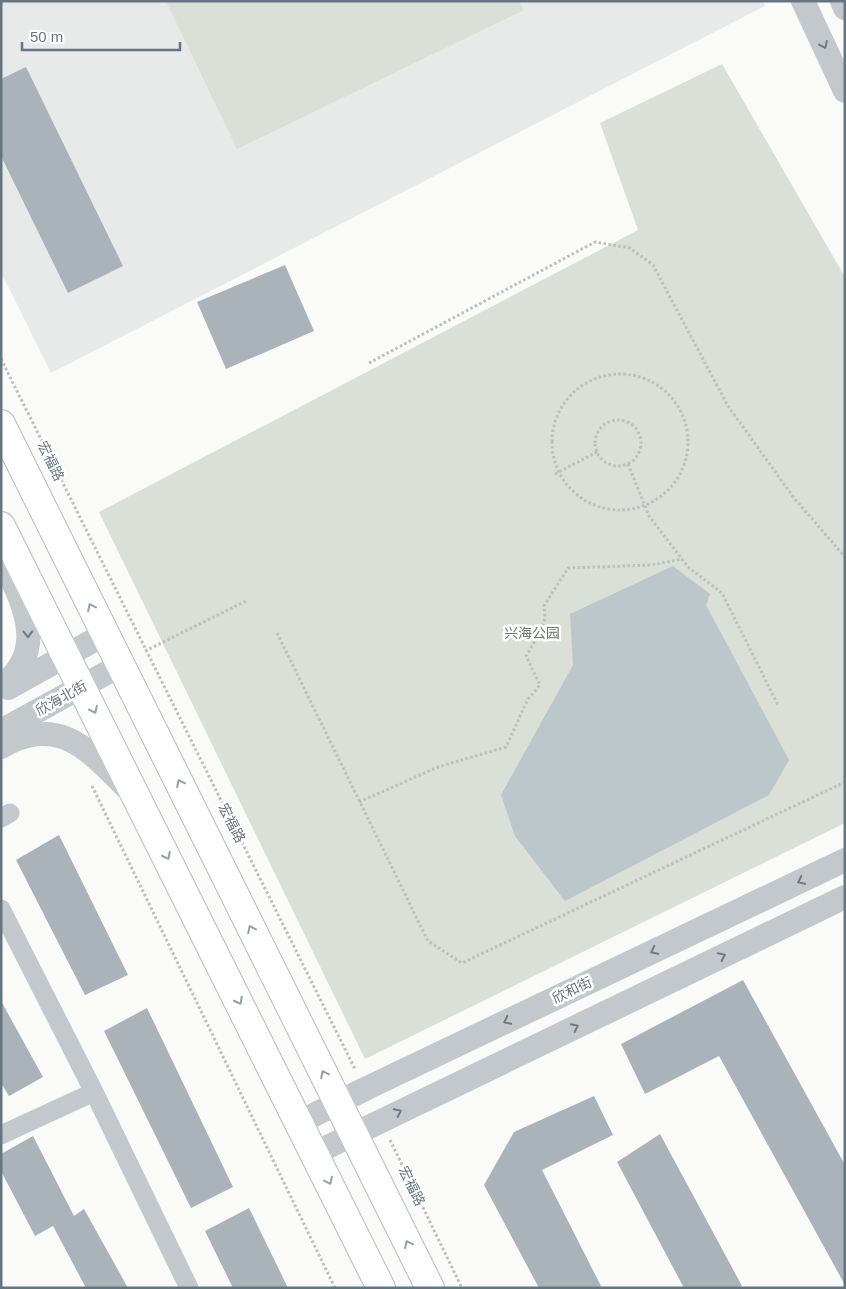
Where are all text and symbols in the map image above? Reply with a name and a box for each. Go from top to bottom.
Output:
scale bar [22,20,180,52]
text: 50 m [30,28,63,45]
one-way arrow [817,40,828,49]
street label: 宏福路 [35,439,67,483]
one-way arrow [87,603,97,612]
park label: 兴海公园 [504,625,560,641]
one-way arrow [22,631,33,639]
street label: 欣海北街 [33,677,89,719]
one-way arrow [88,705,98,714]
one-way arrow [175,779,186,788]
street label: 宏福路 [215,801,249,845]
one-way arrow [161,851,171,860]
one-way arrow [797,875,806,885]
one-way arrow [247,925,257,934]
one-way arrow [650,945,659,955]
one-way arrow [717,952,726,962]
street label: 欣和街 [550,974,594,1006]
one-way arrow [233,996,243,1005]
one-way arrow [504,1015,513,1025]
one-way arrow [570,1023,579,1033]
one-way arrow [320,1071,330,1080]
one-way arrow [392,1109,401,1119]
street label: 宏福路 [396,1164,428,1208]
one-way arrow [323,1176,333,1185]
one-way arrow [404,1240,414,1249]

